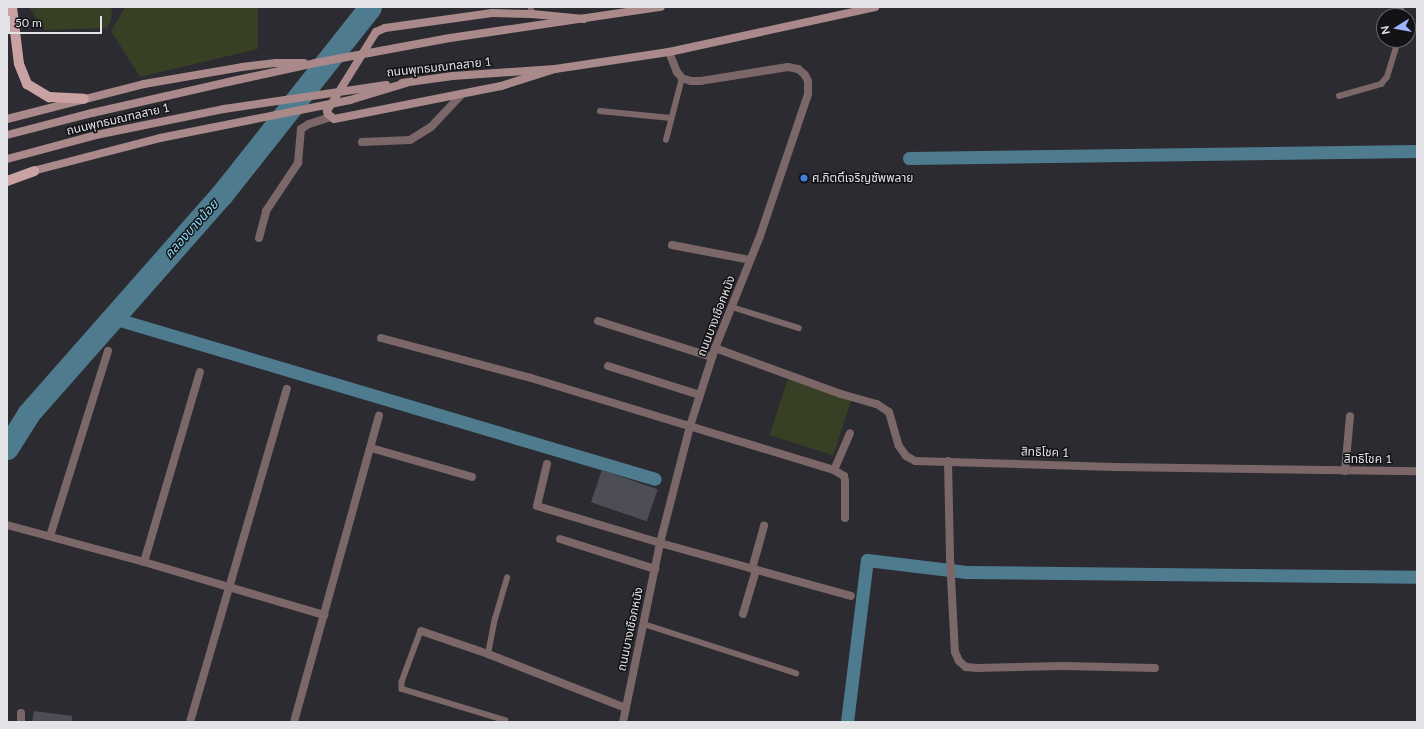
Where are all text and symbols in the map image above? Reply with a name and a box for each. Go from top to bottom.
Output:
scale bar [10,8,104,34]
north arrow [1376,8,1416,48]
text: 50 m [15,15,42,30]
text: N [1378,25,1392,36]
street label: ถนนพุทธมณฑลสาย 1 [386,54,492,80]
street label: ถนนพุทธมณฑลสาย 1 [65,100,171,138]
place label: ศ.กิตติ์เจริญซัพพลาย [812,171,913,185]
marker: ศ.กิตติ์เจริญซัพพลาย [799,173,809,183]
water label: คลองบางน้อย [161,197,221,261]
street label: ถนนบางเชือกหนัง [694,274,738,358]
street label: สิทธิโชค 1 [1021,444,1069,460]
street label: สิทธิโชค 1 [1344,452,1392,466]
street label: ถนนบางเชือกหนัง [614,586,646,672]

